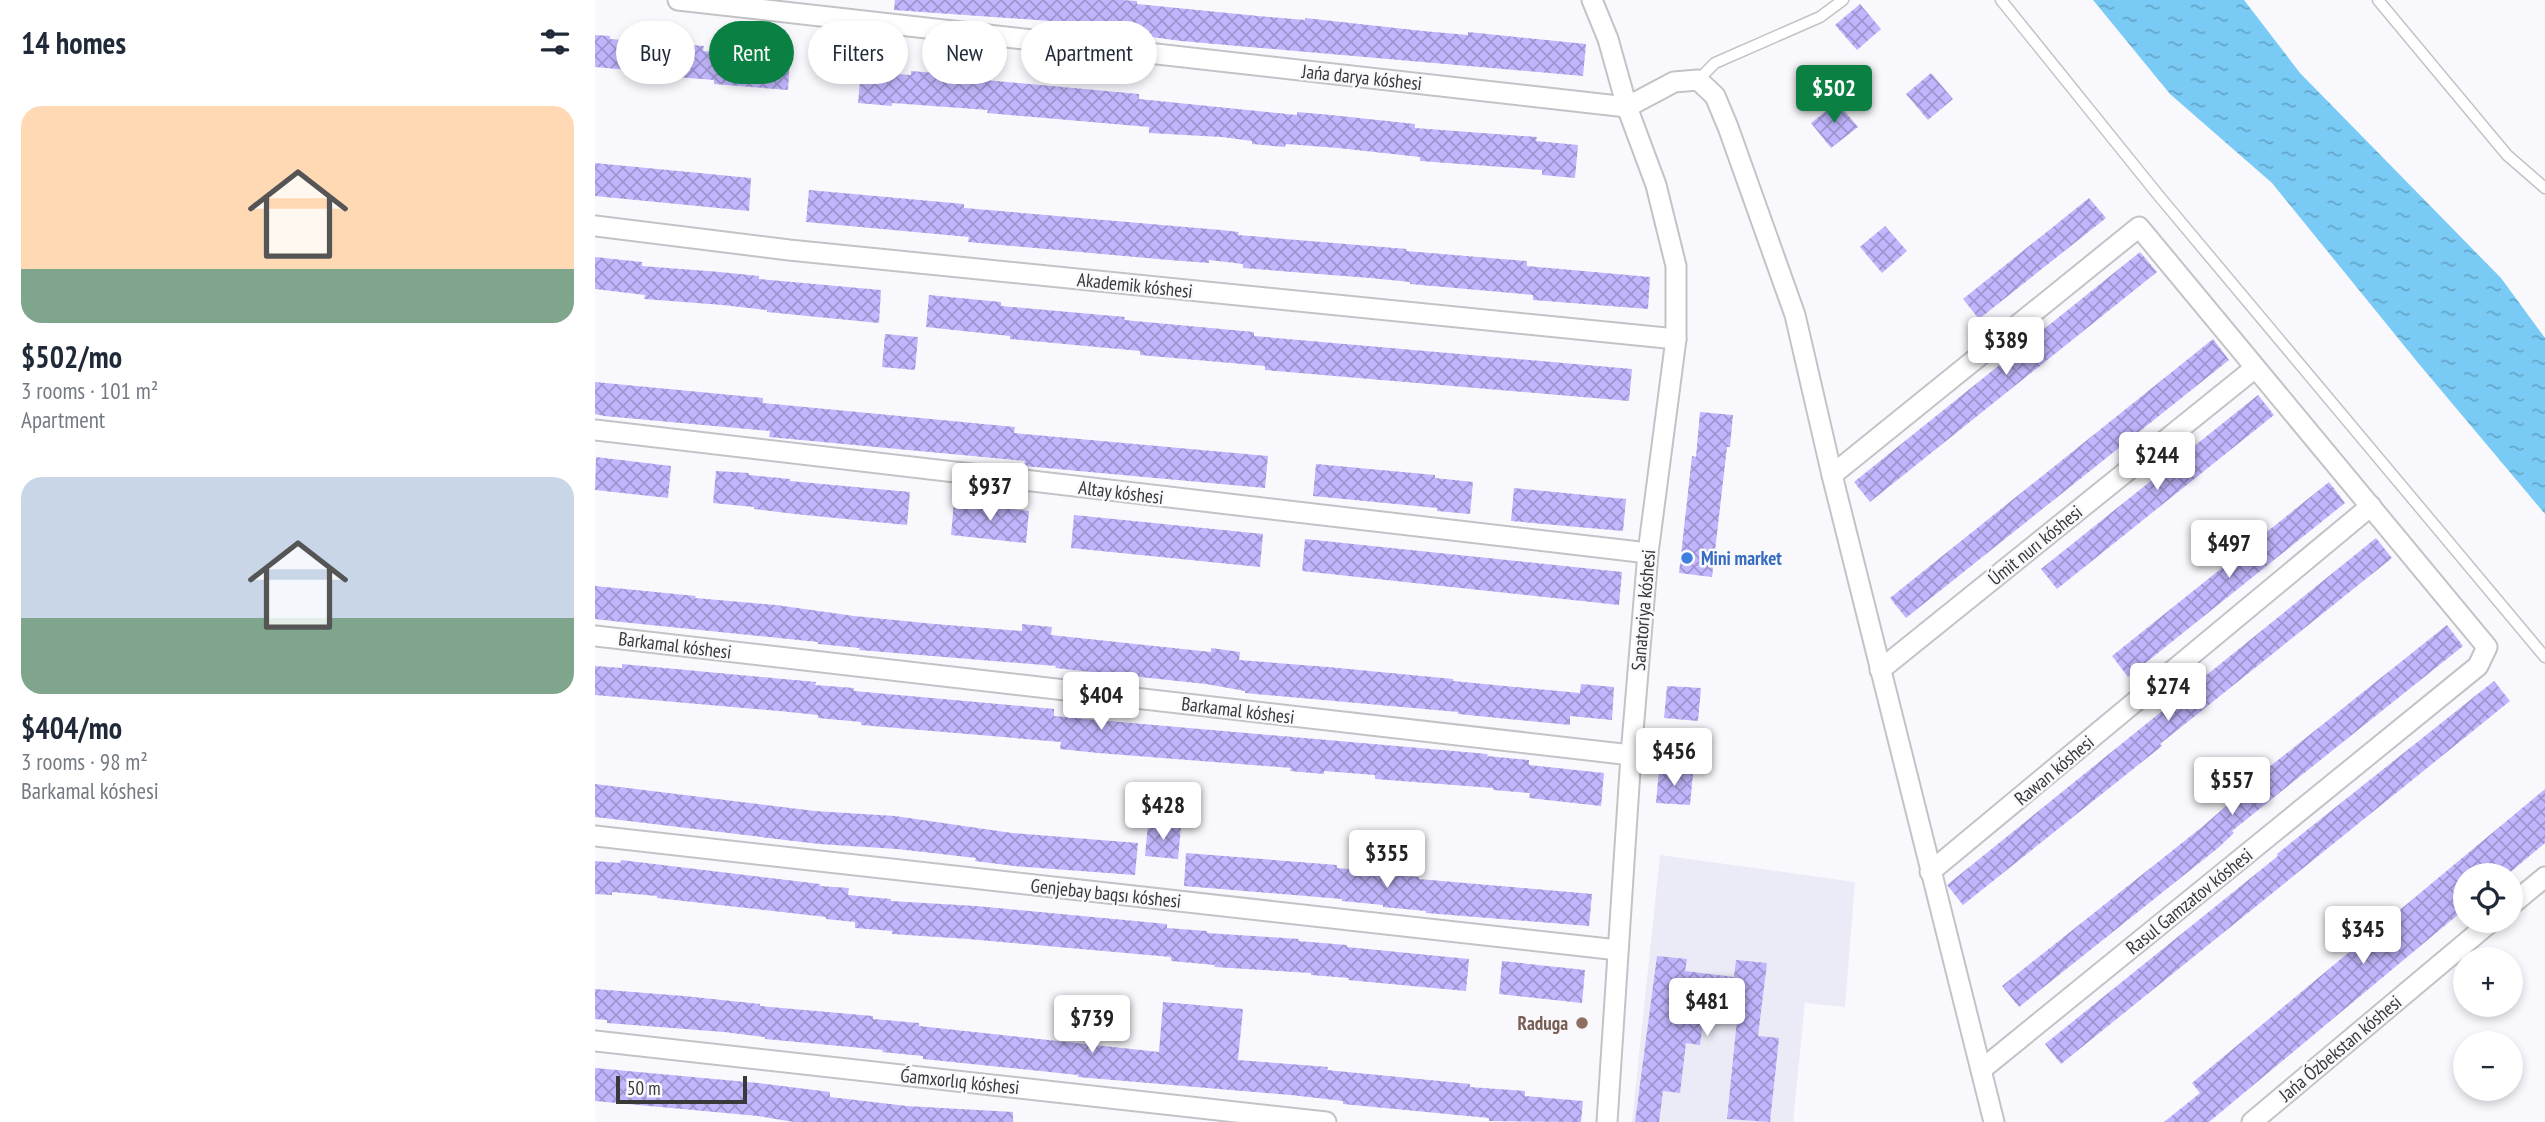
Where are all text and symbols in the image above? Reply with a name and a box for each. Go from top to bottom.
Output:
chip: Buy [616,21,695,84]
chip: Rent [709,21,794,84]
chip: Filters [808,21,908,84]
chip: New [922,21,1007,84]
chip: Apartment [1021,21,1157,84]
text: 14 homes [21,23,126,62]
icon: filters [536,23,574,61]
street label: Jańa darya kóshesi [1300,59,1423,95]
pin: $502 [1793,66,1875,125]
text: $502 [1812,73,1856,102]
icon: home [235,151,361,277]
street label: Akademik kóshesi [1076,267,1194,303]
pin: $389 [1965,318,2047,377]
text: $389 [1984,325,2028,354]
text: $502/mo [21,337,122,376]
text: 3 rooms · 101 m² [21,376,158,405]
text: Apartment [21,405,105,434]
pin: $244 [2116,433,2198,492]
text: $244 [2135,440,2179,469]
pin: $937 [949,463,1031,523]
text: $937 [968,471,1012,500]
street label: Altay kóshesi [1077,475,1165,509]
street label: Úmit nurı kóshesi [1983,500,2087,590]
pin: $497 [2188,520,2270,580]
icon: home [235,522,361,648]
text: $497 [2207,528,2251,557]
place label: Mini market [1701,546,1782,570]
street label: Sanatoriya kóshesi [1626,548,1660,672]
marker: Mini market [1679,550,1695,566]
street label: Barkamal kóshesi [617,626,733,664]
pin: $274 [2127,664,2209,723]
text: $274 [2146,671,2190,700]
pin: $404 [1060,672,1142,732]
text: $404 [1079,680,1123,709]
street label: Barkamal kóshesi [1180,691,1296,729]
text: $404/mo [21,708,122,747]
pin: $456 [1633,728,1715,788]
street label: Rawan kóshesi [2009,730,2099,810]
text: $456 [1652,736,1696,765]
text: 3 rooms · 98 m² [21,747,148,776]
pin: $557 [2191,758,2273,817]
text: $557 [2210,765,2254,794]
text: Barkamal kóshesi [21,776,159,805]
pin: $428 [1122,782,1204,842]
text: $428 [1141,790,1185,819]
pin: $355 [1346,830,1428,890]
text: $355 [1365,838,1409,867]
street label: Rasul Gamzatov kóshesi [2121,843,2257,959]
map controls [2453,863,2523,1101]
button: locate [2453,863,2523,933]
street label: Genjebay baqsı kóshesi [1030,873,1182,913]
pin: $345 [2322,906,2404,966]
text: $345 [2341,914,2385,943]
button: + [2453,947,2523,1017]
pin: $481 [1666,978,1748,1038]
text: $481 [1685,986,1729,1015]
street label: Jańa Ózbekstan kóshesi [2273,990,2406,1107]
pin: $739 [1051,996,1133,1055]
text: $739 [1070,1003,1114,1032]
place label: Raduga [1517,1011,1568,1035]
marker: Raduga [1574,1015,1590,1031]
button: − [2453,1031,2523,1101]
street label: Ǵamxorlıq kóshesi [899,1063,1021,1099]
scale bar [616,1073,747,1105]
text: 50 m [627,1076,661,1100]

